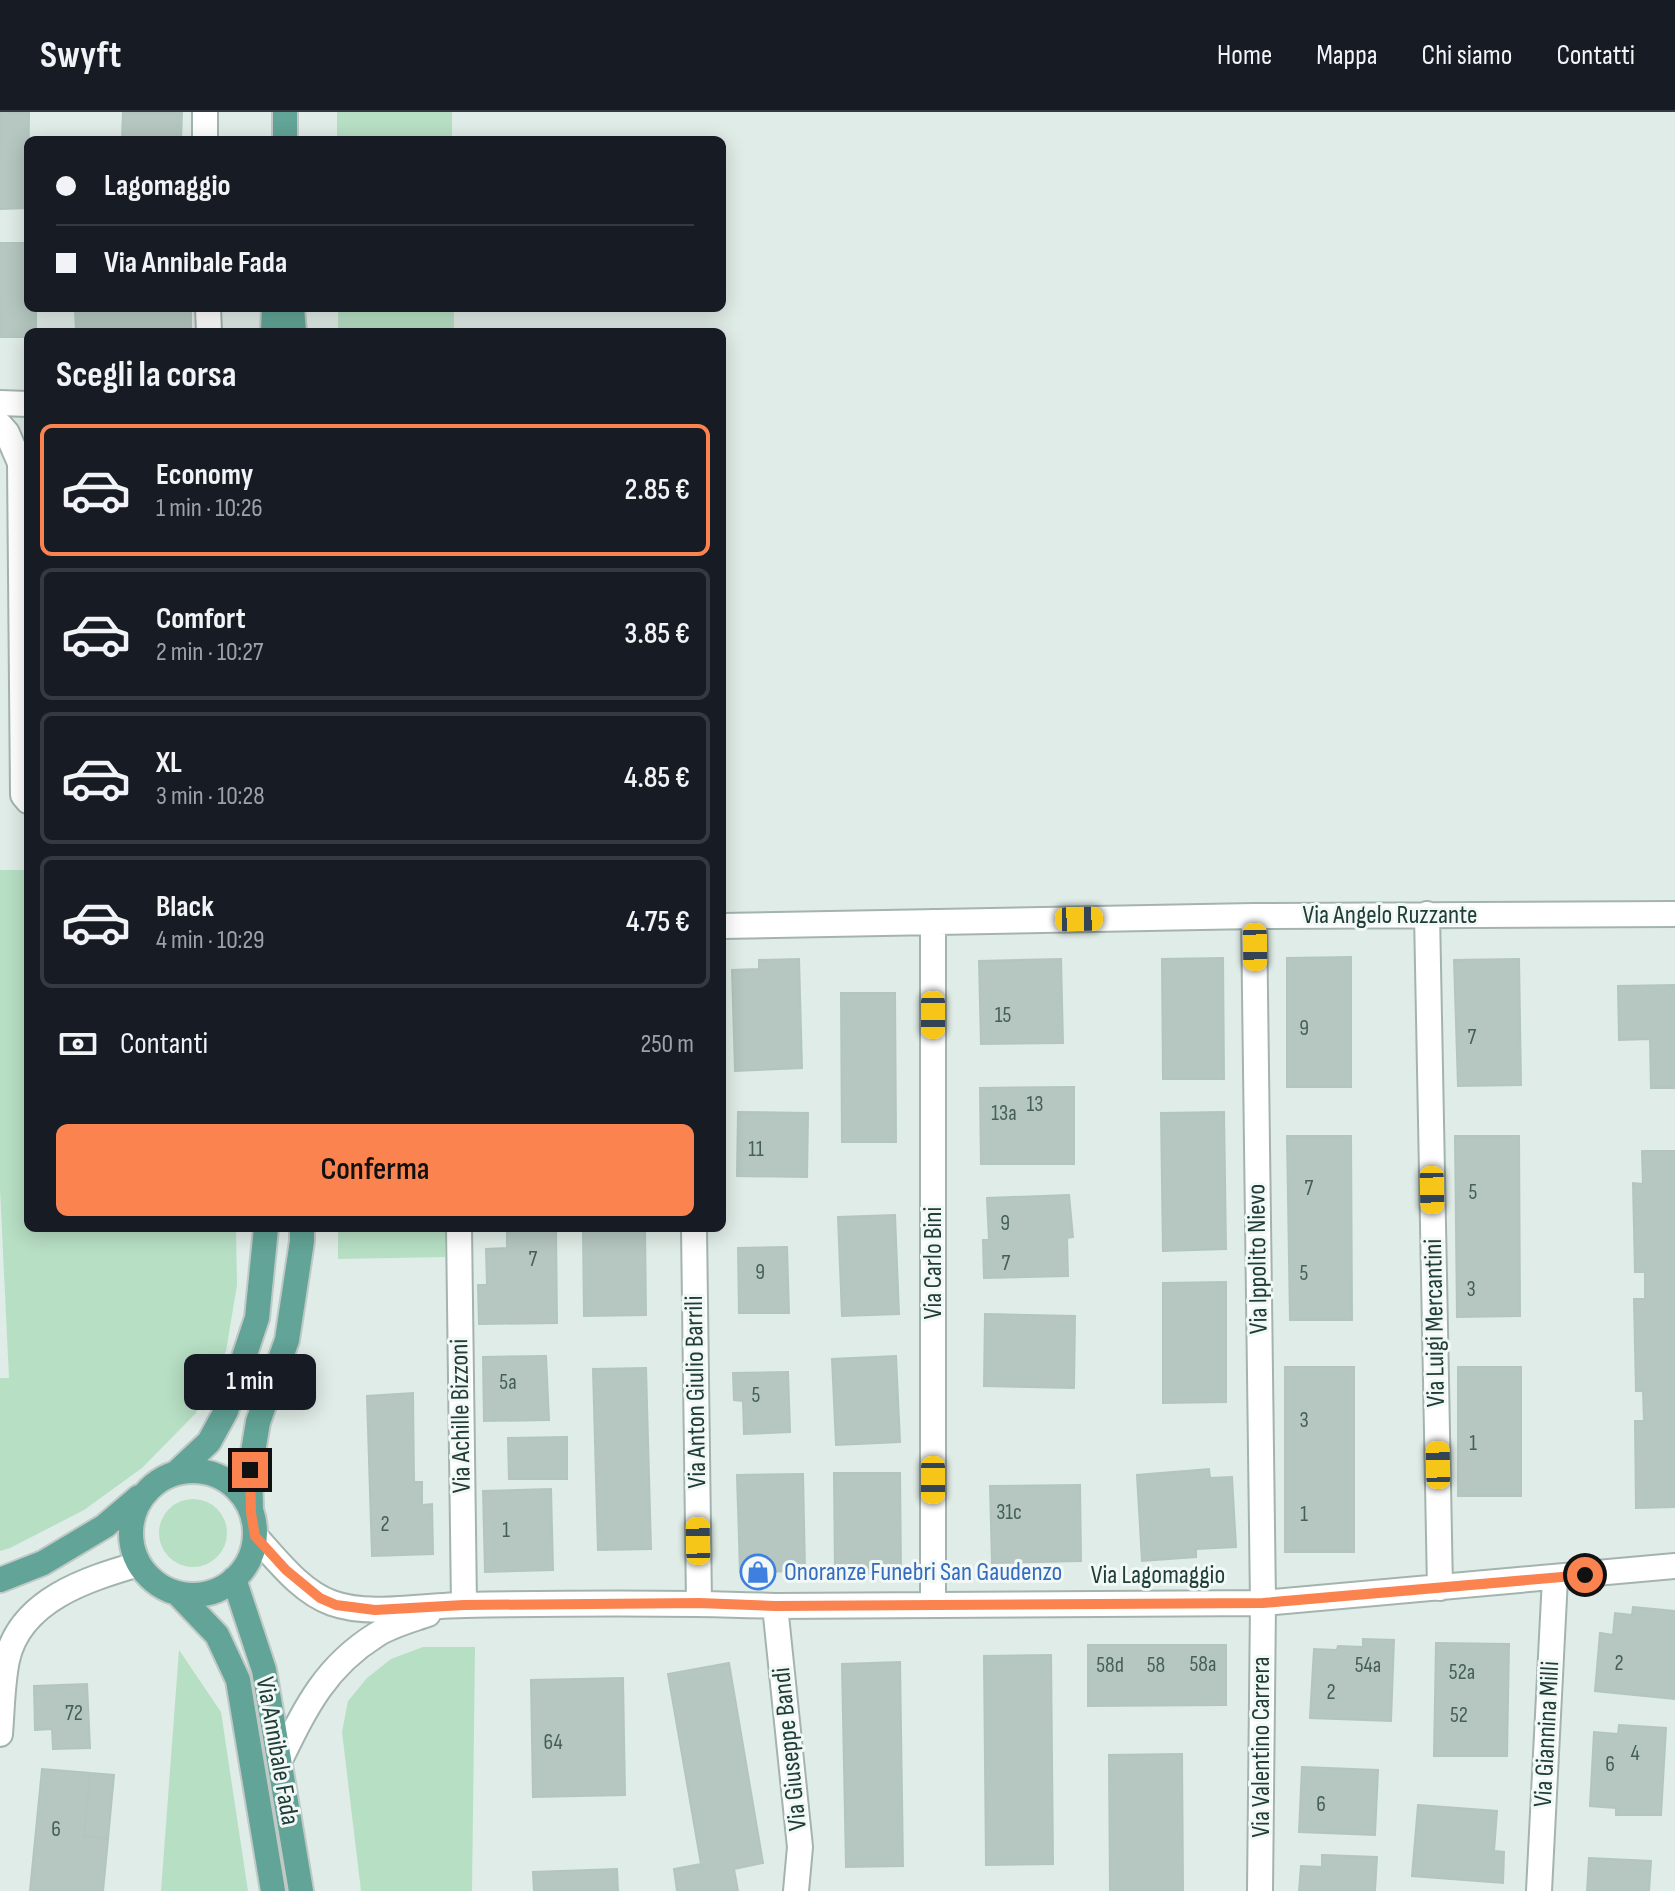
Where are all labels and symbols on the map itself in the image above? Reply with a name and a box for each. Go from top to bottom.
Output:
street label: Via Angelo Ruzzante [1303,900,1477,931]
car [1055,907,1103,931]
car [1243,923,1267,971]
car [921,991,945,1039]
house number: 15 [995,1002,1011,1029]
house number: 9 [1299,1015,1309,1042]
house number: 7 [1468,1024,1477,1051]
house number: 13 [1027,1091,1043,1118]
house number: 13a [991,1100,1017,1127]
house number: 11 [748,1136,764,1163]
car [1420,1166,1444,1214]
house number: 7 [1305,1175,1314,1202]
house number: 5 [1469,1179,1478,1206]
street label: Via Ippolito Nievo [1241,1184,1275,1334]
street label: Via Carlo Bini [918,1207,949,1319]
house number: 9 [1000,1210,1010,1237]
street label: Via Luigi Mercantini [1418,1239,1452,1407]
house number: 7 [529,1246,538,1273]
house number: 7 [1002,1250,1011,1277]
house number: 9 [755,1259,765,1286]
house number: 5 [1300,1260,1309,1287]
house number: 3 [1466,1276,1476,1303]
street label: Via Anton Giulio Barrili [679,1295,713,1489]
street label: Via Achille Bizzoni [444,1339,478,1493]
callout: 1 min [184,1354,316,1410]
house number: 5a [499,1369,517,1396]
house number: 5 [752,1382,761,1409]
house number: 3 [1299,1407,1309,1434]
house number: 1 [1469,1430,1477,1457]
car [1426,1441,1450,1489]
route end [232,1452,268,1488]
car [921,1456,945,1504]
house number: 31c [996,1499,1022,1526]
house number: 1 [1300,1501,1308,1528]
house number: 2 [380,1511,390,1538]
house number: 1 [502,1517,510,1544]
car [686,1517,710,1565]
shop icon: Onoranze Funebri San Gaudenzo [739,1553,777,1591]
place label: Onoranze Funebri San Gaudenzo [784,1557,1062,1588]
route start [1567,1557,1603,1593]
street label: Via Lagomaggio [1091,1560,1225,1591]
house number: 2 [1614,1650,1624,1677]
house number: 58a [1190,1651,1216,1678]
house number: 58d [1096,1652,1124,1679]
house number: 58 [1147,1652,1165,1679]
house number: 54a [1355,1652,1381,1679]
street label: Via Valentino Carrera [1246,1656,1277,1838]
house number: 52a [1449,1659,1475,1686]
street label: Via Giannina Milli [1528,1660,1566,1808]
street label: Via Giuseppe Bandi [766,1666,814,1832]
street label: Via Annibale Fada [249,1675,305,1827]
house number: 2 [1326,1679,1336,1706]
house number: 72 [65,1700,83,1727]
house number: 52 [1450,1702,1468,1729]
house number: 64 [543,1729,563,1756]
house number: 4 [1630,1740,1640,1767]
house number: 6 [1605,1751,1615,1778]
house number: 6 [1316,1791,1326,1818]
house number: 6 [51,1816,61,1843]

